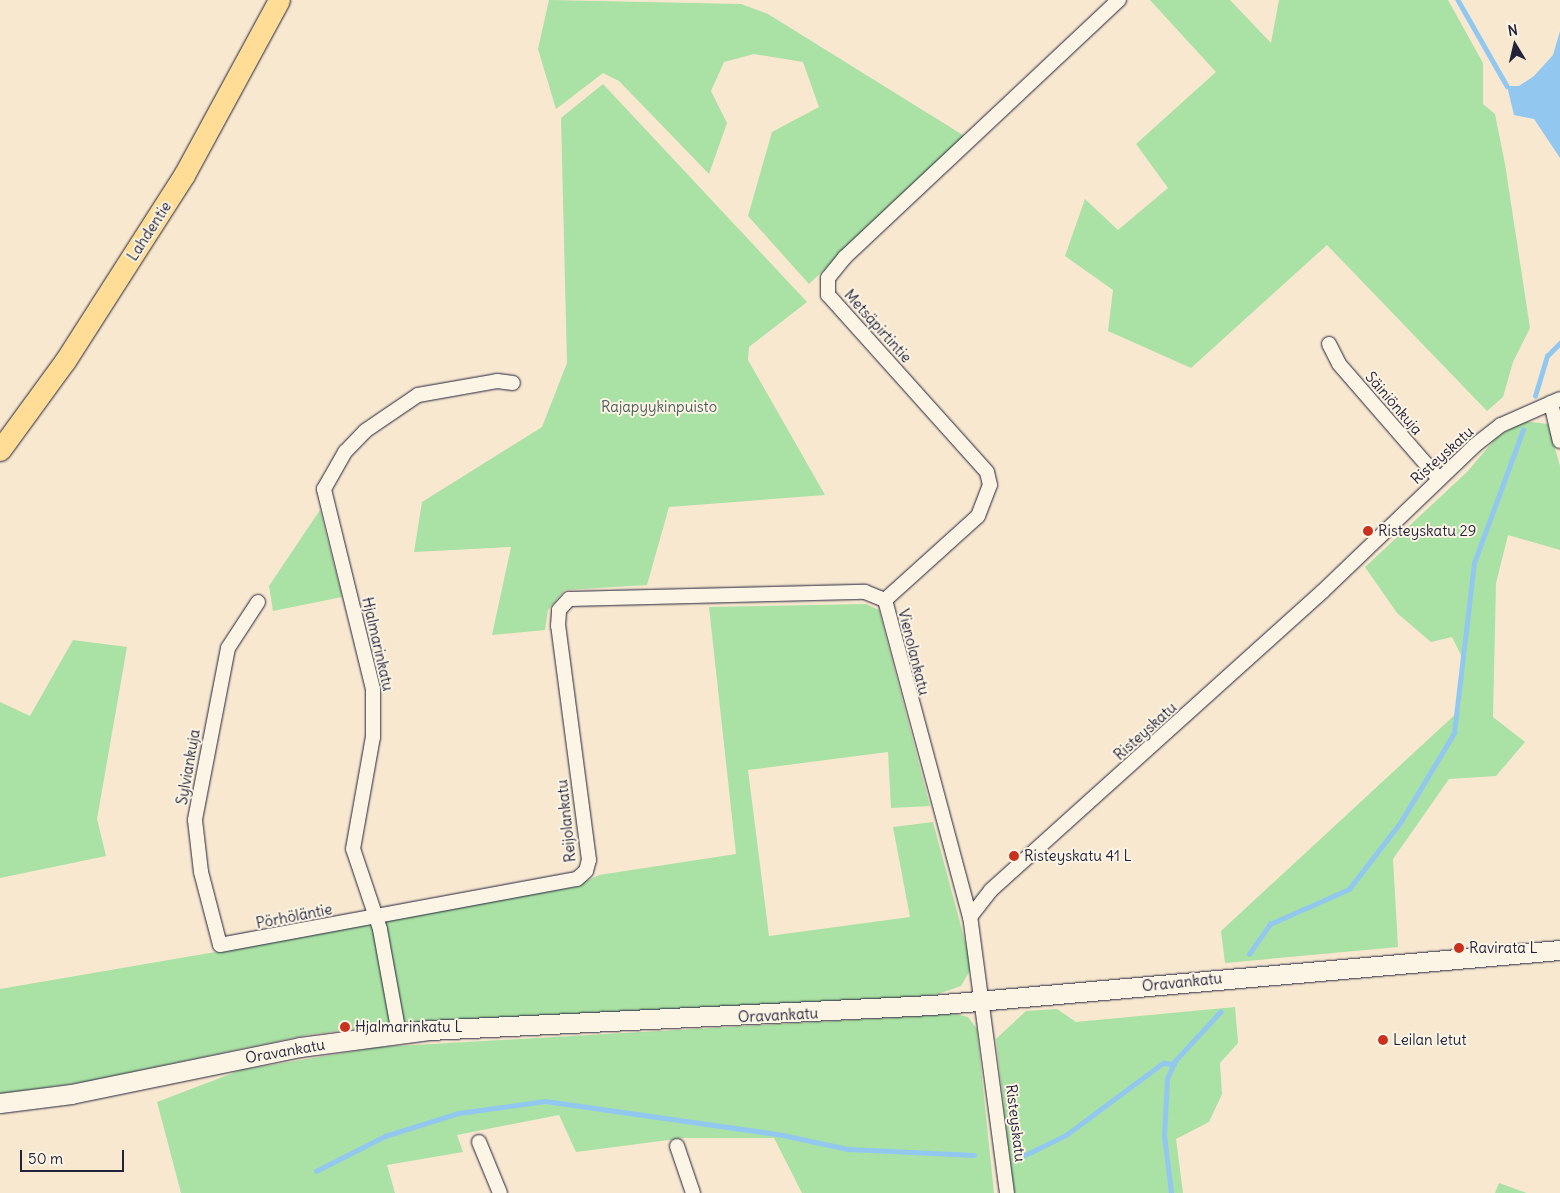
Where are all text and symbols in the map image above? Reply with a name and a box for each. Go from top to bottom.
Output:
north arrow [1490,20,1540,70]
text: N [1506,21,1519,40]
street label: Lahdentie [123,198,175,264]
street label: Metsäpirtintie [841,286,915,366]
street label: Säiniönkuja [1362,368,1426,438]
park label: Rajapyykinpuisto [601,398,717,416]
street label: Risteyskatu [1407,422,1477,488]
place label: Risteyskatu 29 [1378,522,1476,540]
marker: Risteyskatu 29 [1362,525,1374,537]
street label: Hjalmarinkatu [358,595,398,693]
street label: Vienolankatu [895,607,933,697]
street label: Risteyskatu [1110,698,1180,764]
street label: Sylviankuja [173,728,203,806]
street label: Reijolankatu [553,779,579,863]
place label: Risteyskatu 41 L [1024,847,1132,865]
marker: Risteyskatu 41 L [1008,850,1020,862]
street label: Pörhöläntie [254,900,334,932]
place label: Ravirata L [1469,939,1538,957]
marker: Ravirata L [1453,942,1465,954]
street label: Oravankatu [1141,969,1223,995]
street label: Oravankatu [737,1004,819,1026]
place label: Hjalmarinkatu L [355,1018,463,1036]
marker: Hjalmarinkatu L [339,1021,351,1033]
place label: Leilan letut [1393,1031,1467,1049]
marker: Leilan letut [1377,1034,1389,1046]
street label: Oravankatu [244,1035,326,1067]
street label: Risteyskatu [1002,1083,1030,1163]
scale bar [22,1140,126,1172]
text: 50 m [28,1149,63,1168]

